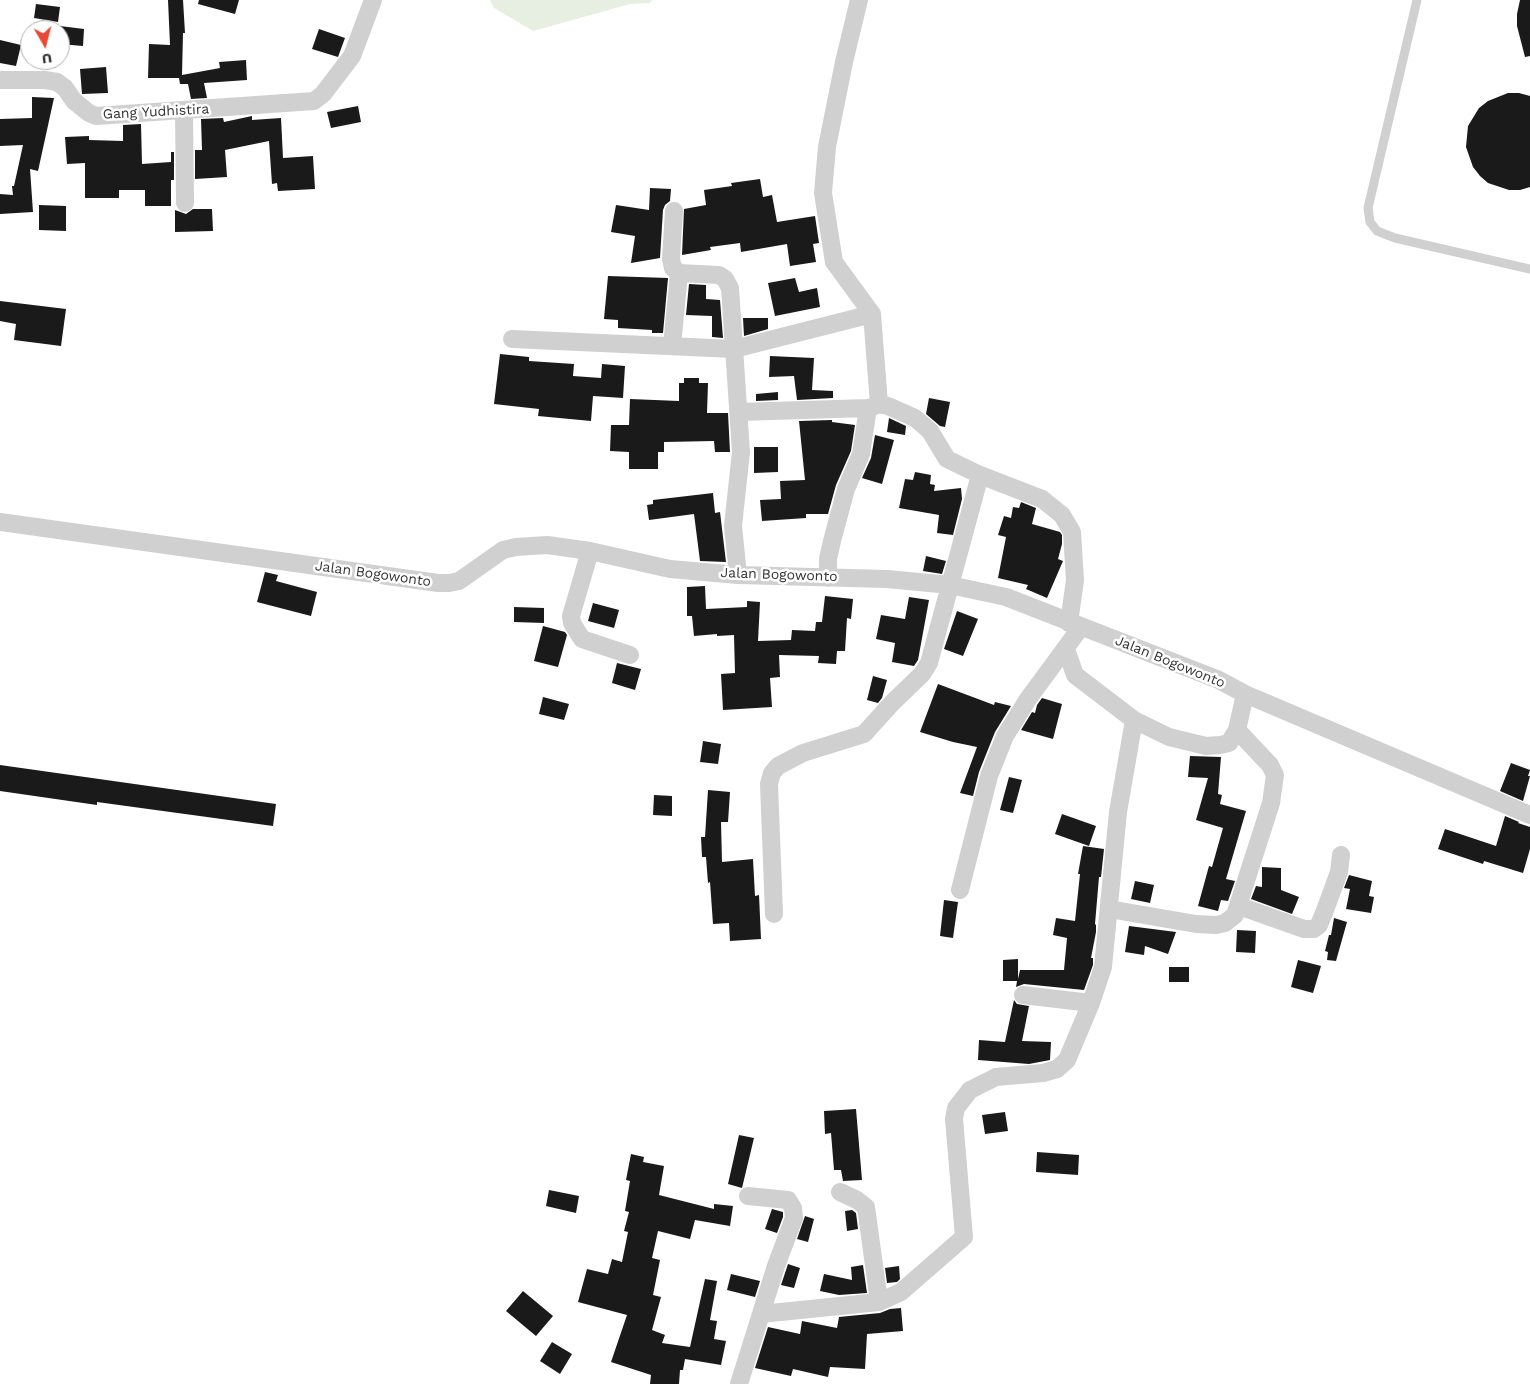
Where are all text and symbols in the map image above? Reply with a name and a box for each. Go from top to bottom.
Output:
north arrow [20,20,70,70]
text: U [41,50,53,67]
street label: Gang Yudhistira [102,101,210,123]
street label: Jalan Bogowonto [314,558,432,590]
street label: Jalan Bogowonto [720,565,838,585]
street label: Jalan Bogowonto [1113,632,1227,692]

